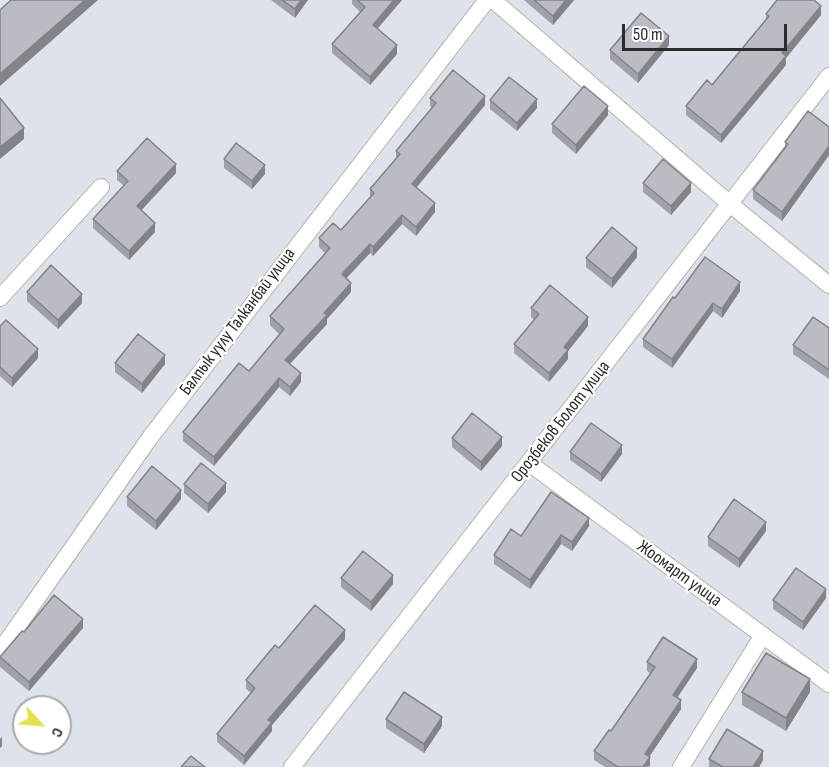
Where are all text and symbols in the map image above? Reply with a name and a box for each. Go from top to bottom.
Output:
scale bar [625,12,790,50]
text: 50 m [633,24,663,45]
street label: Балпык уулу Талканбай улица [176,244,300,400]
street label: Орозбеков Болот улица [507,357,615,487]
street label: Жоомарт улица [632,536,726,612]
north arrow [12,695,72,755]
text: С [46,724,67,740]

